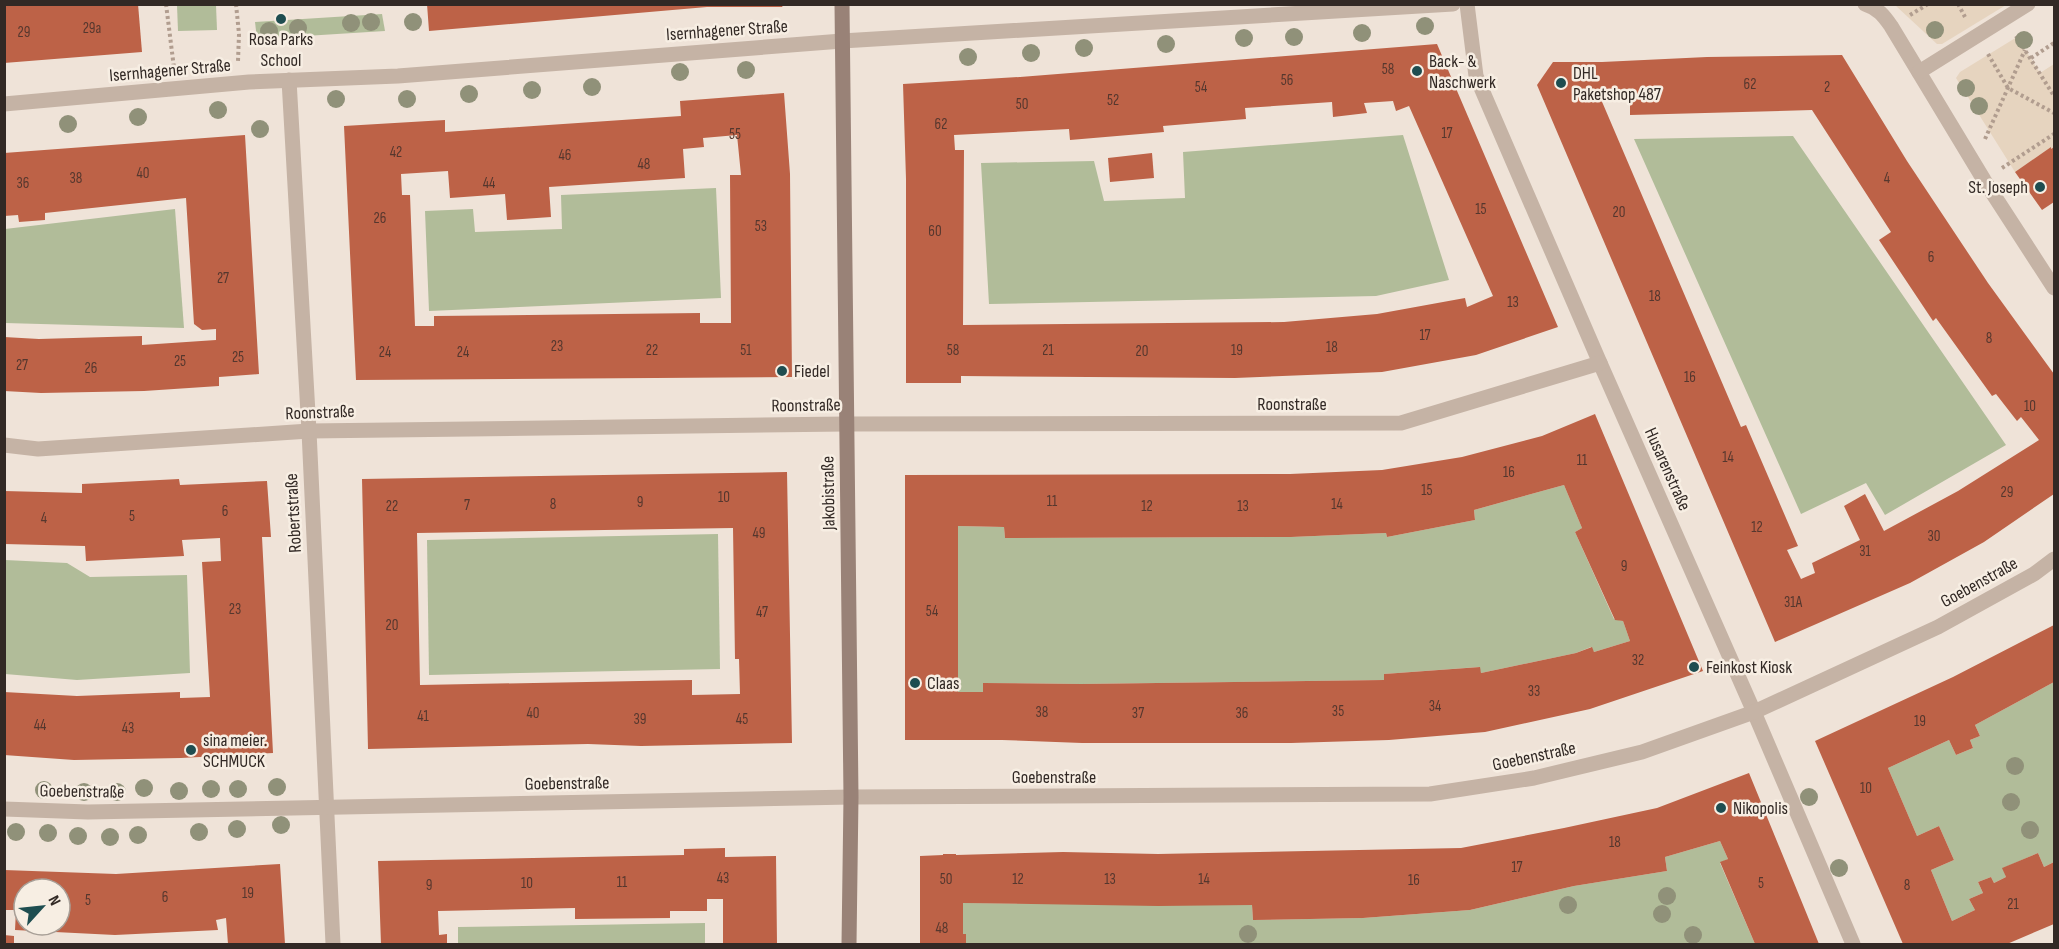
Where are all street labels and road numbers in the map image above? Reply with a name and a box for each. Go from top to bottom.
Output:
street label: Isernhagener Straße [665,16,789,45]
street label: Isernhagener Straße [108,55,232,86]
street label: Roonstraße [771,394,841,417]
street label: Roonstraße [1257,394,1327,415]
street label: Roonstraße [285,401,355,424]
street label: Husarenstraße [1640,425,1695,514]
street label: Jakobistraße [817,456,840,531]
street label: Robertstraße [281,473,306,553]
street label: Goebenstraße [1937,553,2021,612]
street label: Goebenstraße [1490,737,1578,776]
street label: Goebenstraße [1012,767,1096,788]
street label: Goebenstraße [524,772,610,795]
street label: Goebenstraße [39,780,125,803]

